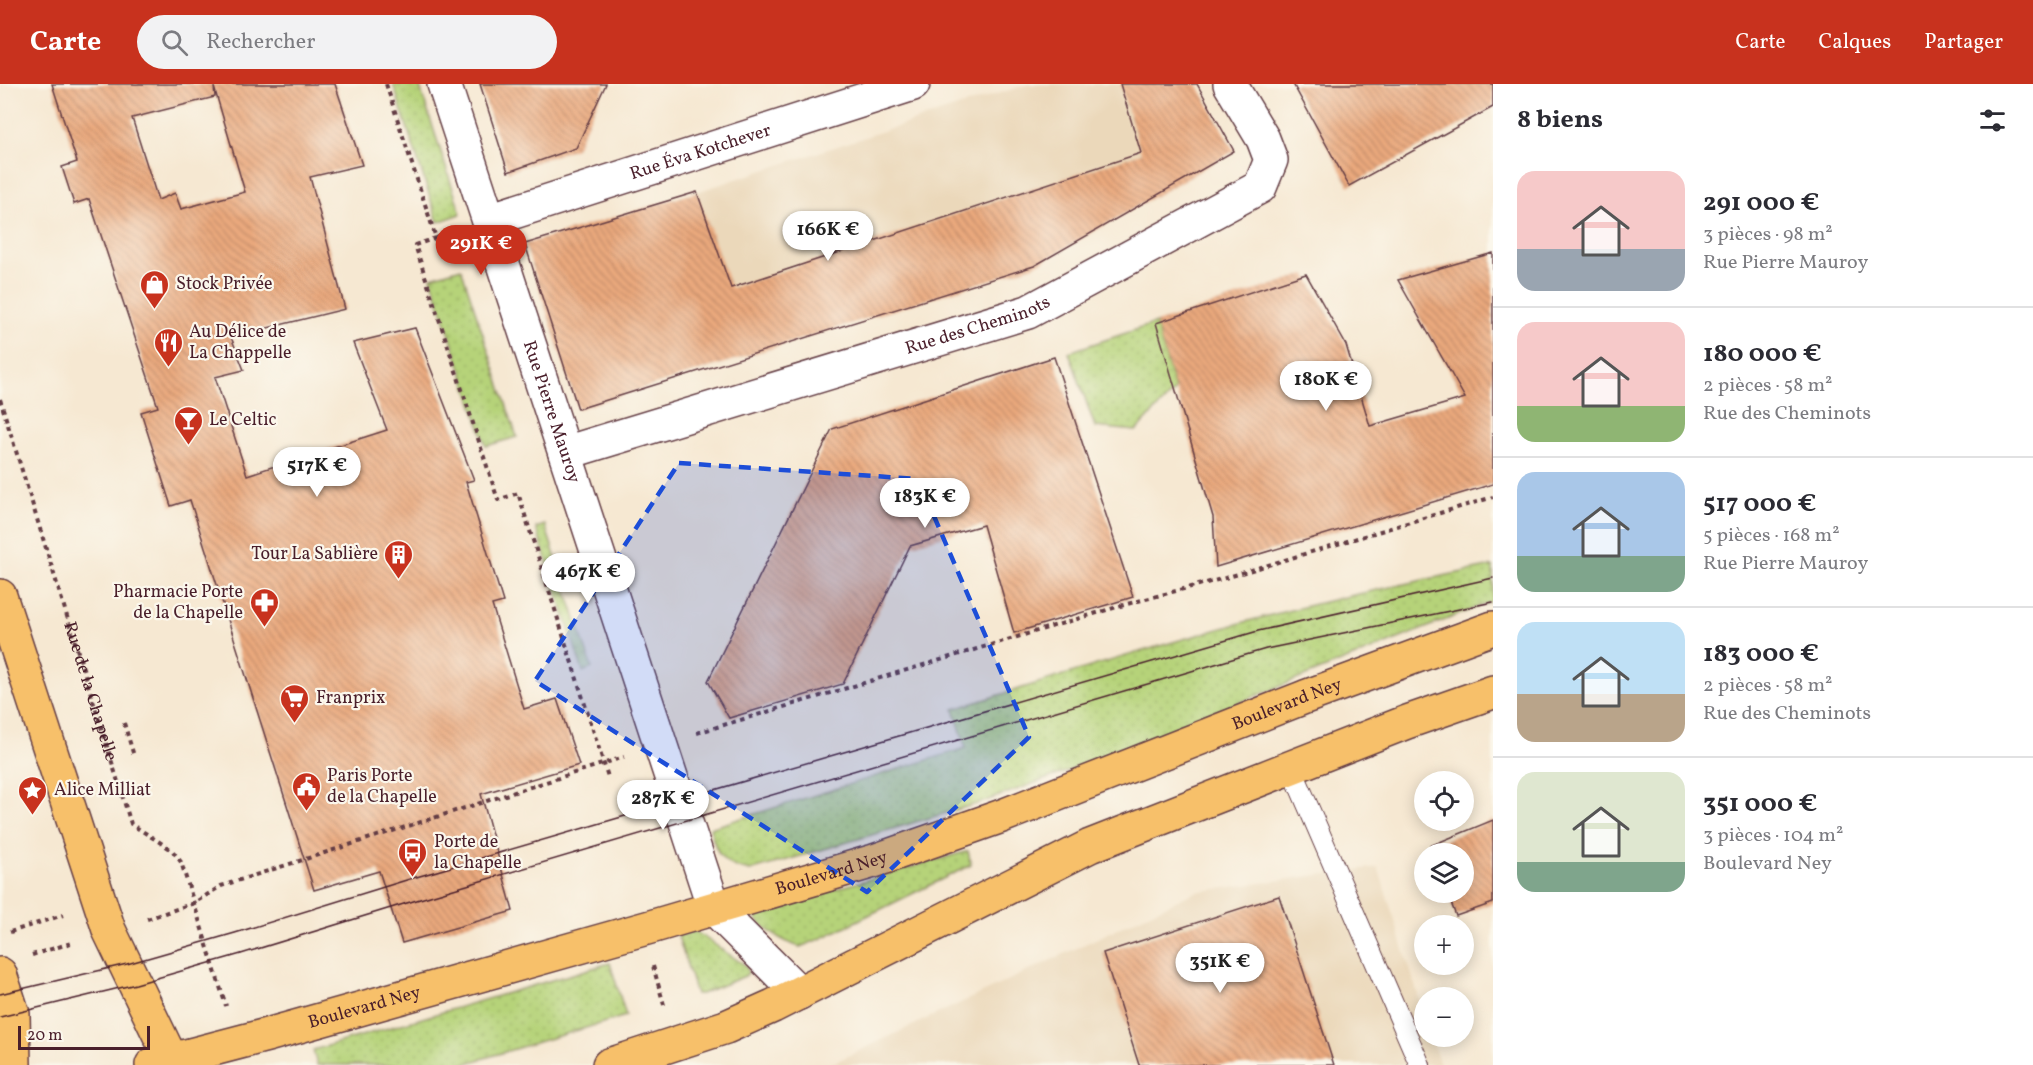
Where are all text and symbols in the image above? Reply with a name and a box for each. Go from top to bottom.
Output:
search box [137,15,557,69]
text: Carte [30,23,101,62]
icon: search [158,26,191,59]
text: Rechercher [206,27,315,58]
text: Carte [1735,28,1786,57]
text: Calques [1819,28,1891,57]
text: Partager [1924,28,2003,57]
text: 8 biens [1517,102,1603,138]
icon: filters [1976,104,2009,137]
street label: Rue Éva Kotchever [627,118,775,187]
text: 291 000 € [1703,185,1819,221]
icon: home [1565,195,1637,267]
pin: 166K € [779,211,877,262]
text: 166K € [796,216,860,244]
text: 3 pièces · 98 m² [1703,221,1833,249]
pin: 291K € [432,225,530,276]
text: 291K € [450,230,512,258]
text: Rue Pierre Mauroy [1703,249,1868,277]
shop icon: Stock Privée [139,268,171,310]
place label: Stock Privée [176,272,272,297]
street label: Rue des Cheminots [902,290,1055,361]
place label: Au Délice de La Chappelle [189,320,292,366]
restaurant icon: Au Délice de La Chappelle [152,326,184,368]
text: 180 000 € [1703,336,1822,372]
street label: Rue Pierre Mauroy [516,337,587,487]
icon: home [1565,346,1637,418]
pin: 180K € [1277,361,1375,412]
text: 180K € [1294,366,1358,394]
text: 2 pièces · 58 m² [1703,372,1832,400]
text: Rue des Cheminots [1703,400,1871,428]
bar icon: Le Celtic [172,404,204,446]
place label: Le Celtic [209,408,277,433]
pin: 517K € [268,447,366,498]
text: 517K € [287,452,347,480]
pin: 183K € [876,478,974,529]
text: 183K € [894,483,956,511]
text: 517 000 € [1703,486,1817,522]
icon: home [1565,496,1637,568]
text: 5 pièces · 168 m² [1703,522,1840,550]
building icon: Tour La Sablière [383,538,415,580]
place label: Tour La Sablière [251,542,378,567]
text: Rue Pierre Mauroy [1703,550,1868,578]
pin: 467K € [539,553,637,604]
text: 467K € [555,558,621,586]
place label: Pharmacie Porte de la Chapelle [113,580,243,626]
pharmacy icon: Pharmacie Porte de la Chapelle [248,586,280,628]
street label: Rue de la Chapelle [57,619,123,764]
text: 183 000 € [1703,636,1819,672]
icon: home [1565,646,1637,718]
street label: Boulevard Ney [1228,672,1346,737]
text: 2 pièces · 58 m² [1703,672,1832,700]
supermarket icon: Franprix [279,682,311,724]
place label: Franprix [316,686,385,711]
text: Rue des Cheminots [1703,700,1871,728]
place label: Paris Porte de la Chapelle [327,764,437,810]
public building icon: Paris Porte de la Chapelle [290,770,322,812]
map controls [1414,771,1474,1047]
button: locate [1414,771,1474,831]
place icon: Alice Milliat [17,774,49,816]
place label: Alice Milliat [54,778,151,803]
pin: 287K € [614,780,712,831]
text: 287K € [631,785,695,813]
text: 351 000 € [1703,786,1817,822]
icon: home [1565,796,1637,868]
text: 3 pièces · 104 m² [1703,822,1843,850]
place label: Porte de la Chapelle [434,830,522,876]
bus stop icon: Porte de la Chapelle [397,836,429,878]
button: layers [1414,843,1474,903]
street label: Boulevard Ney [772,845,891,902]
text: Boulevard Ney [1703,850,1832,878]
button: + [1414,915,1474,975]
pin: 351K € [1171,943,1269,994]
text: 351K € [1189,948,1251,976]
street label: Boulevard Ney [305,980,424,1035]
button: − [1414,987,1474,1047]
scale bar [18,1023,150,1050]
text: 20 m [27,1025,62,1047]

